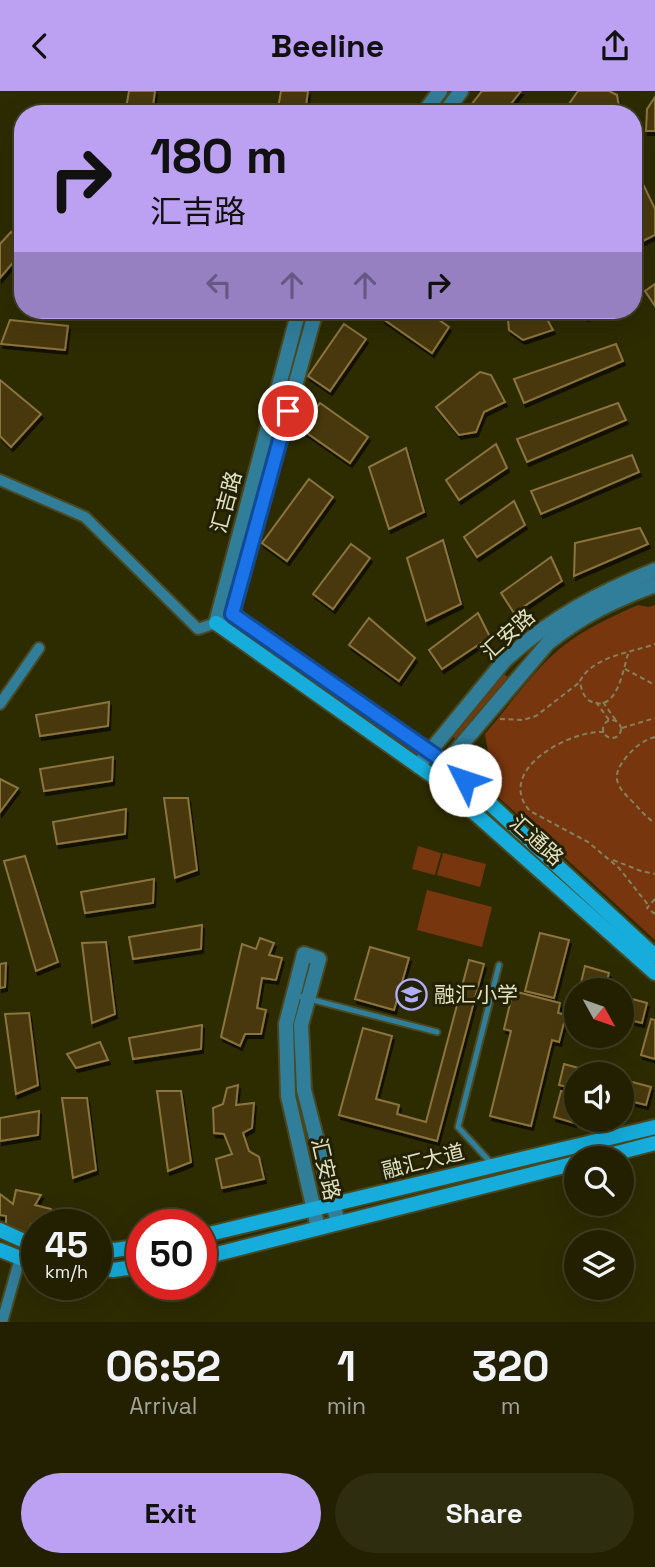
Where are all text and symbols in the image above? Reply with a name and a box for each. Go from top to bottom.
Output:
text: Beeline [271,26,384,66]
icon: back [21,27,59,65]
icon: share [596,27,634,65]
text: 180 m [150,125,288,187]
icon: right [35,133,126,224]
text: 汇吉路 [150,192,246,232]
icon: left [200,266,238,304]
icon: ahead [273,266,311,304]
icon: ahead [346,266,384,304]
icon: right [419,266,457,304]
pin [258,381,318,441]
icon: arrive [269,392,307,430]
street label: 汇吉路 [205,468,247,536]
street label: 汇安路 [476,603,540,665]
position arrow [428,743,502,817]
street label: 汇通路 [505,809,569,871]
school or university icon: 融汇小学 [394,977,428,1011]
north arrow [564,978,634,1048]
map controls [564,978,634,1300]
place label: 融汇小学 [434,981,518,1008]
button: sound [564,1062,634,1132]
street label: 汇安路 [306,1135,346,1203]
street label: 融汇大道 [379,1138,467,1184]
button: search [564,1146,634,1216]
speed limit sign: 50 [126,1209,217,1300]
text: 45 [45,1223,88,1267]
button: layers [564,1230,634,1300]
text: km/h [45,1260,88,1283]
text: 06:52 [106,1340,221,1393]
text: 1 [337,1340,356,1393]
text: 320 [472,1340,549,1393]
text: Arrival [129,1391,198,1421]
text: min [327,1391,366,1421]
text: m [501,1391,520,1421]
button: Exit [21,1473,321,1553]
button: Share [335,1473,634,1553]

